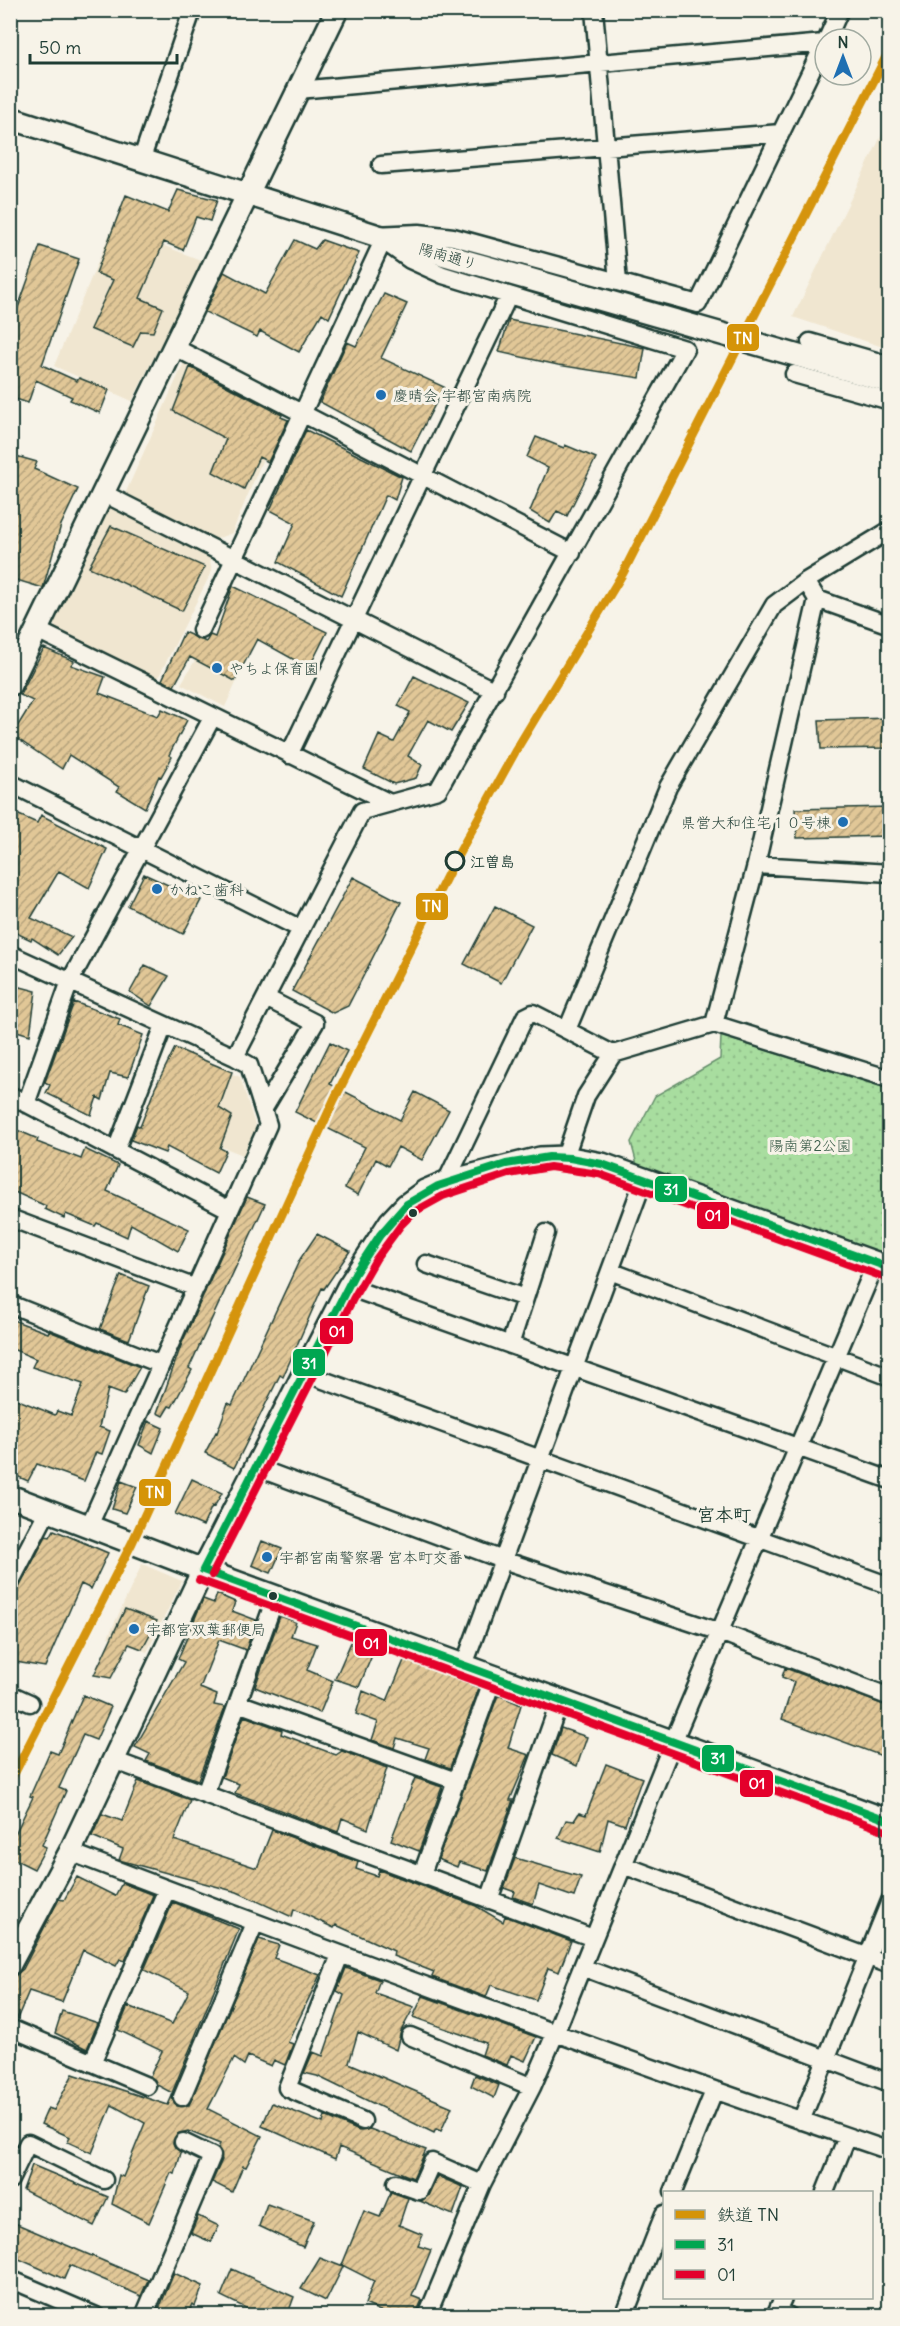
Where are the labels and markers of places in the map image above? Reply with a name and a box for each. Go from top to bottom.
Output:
place label: 慶晴会 宇都宮南病院 [393,386,532,405]
marker: 慶晴会 宇都宮南病院 [374,388,388,402]
place label: やちよ保育園 [229,659,319,678]
marker: やちよ保育園 [210,661,224,675]
place label: 県営大和住宅１０号棟 [681,813,831,832]
marker: 県営大和住宅１０号棟 [836,815,850,829]
marker: 江曽島 [445,851,465,871]
place label: 江曽島 [470,852,515,871]
place label: かねこ歯科 [169,880,244,899]
marker: かねこ歯科 [150,882,164,896]
unlabelled marker [407,1207,419,1219]
place label: 宇都宮南警察署 宮本町交番 [279,1548,463,1567]
marker: 宇都宮南警察署 宮本町交番 [260,1550,274,1564]
unlabelled marker [267,1590,279,1602]
place label: 宇都宮双葉郵便局 [146,1620,266,1639]
marker: 宇都宮双葉郵便局 [127,1622,141,1636]

